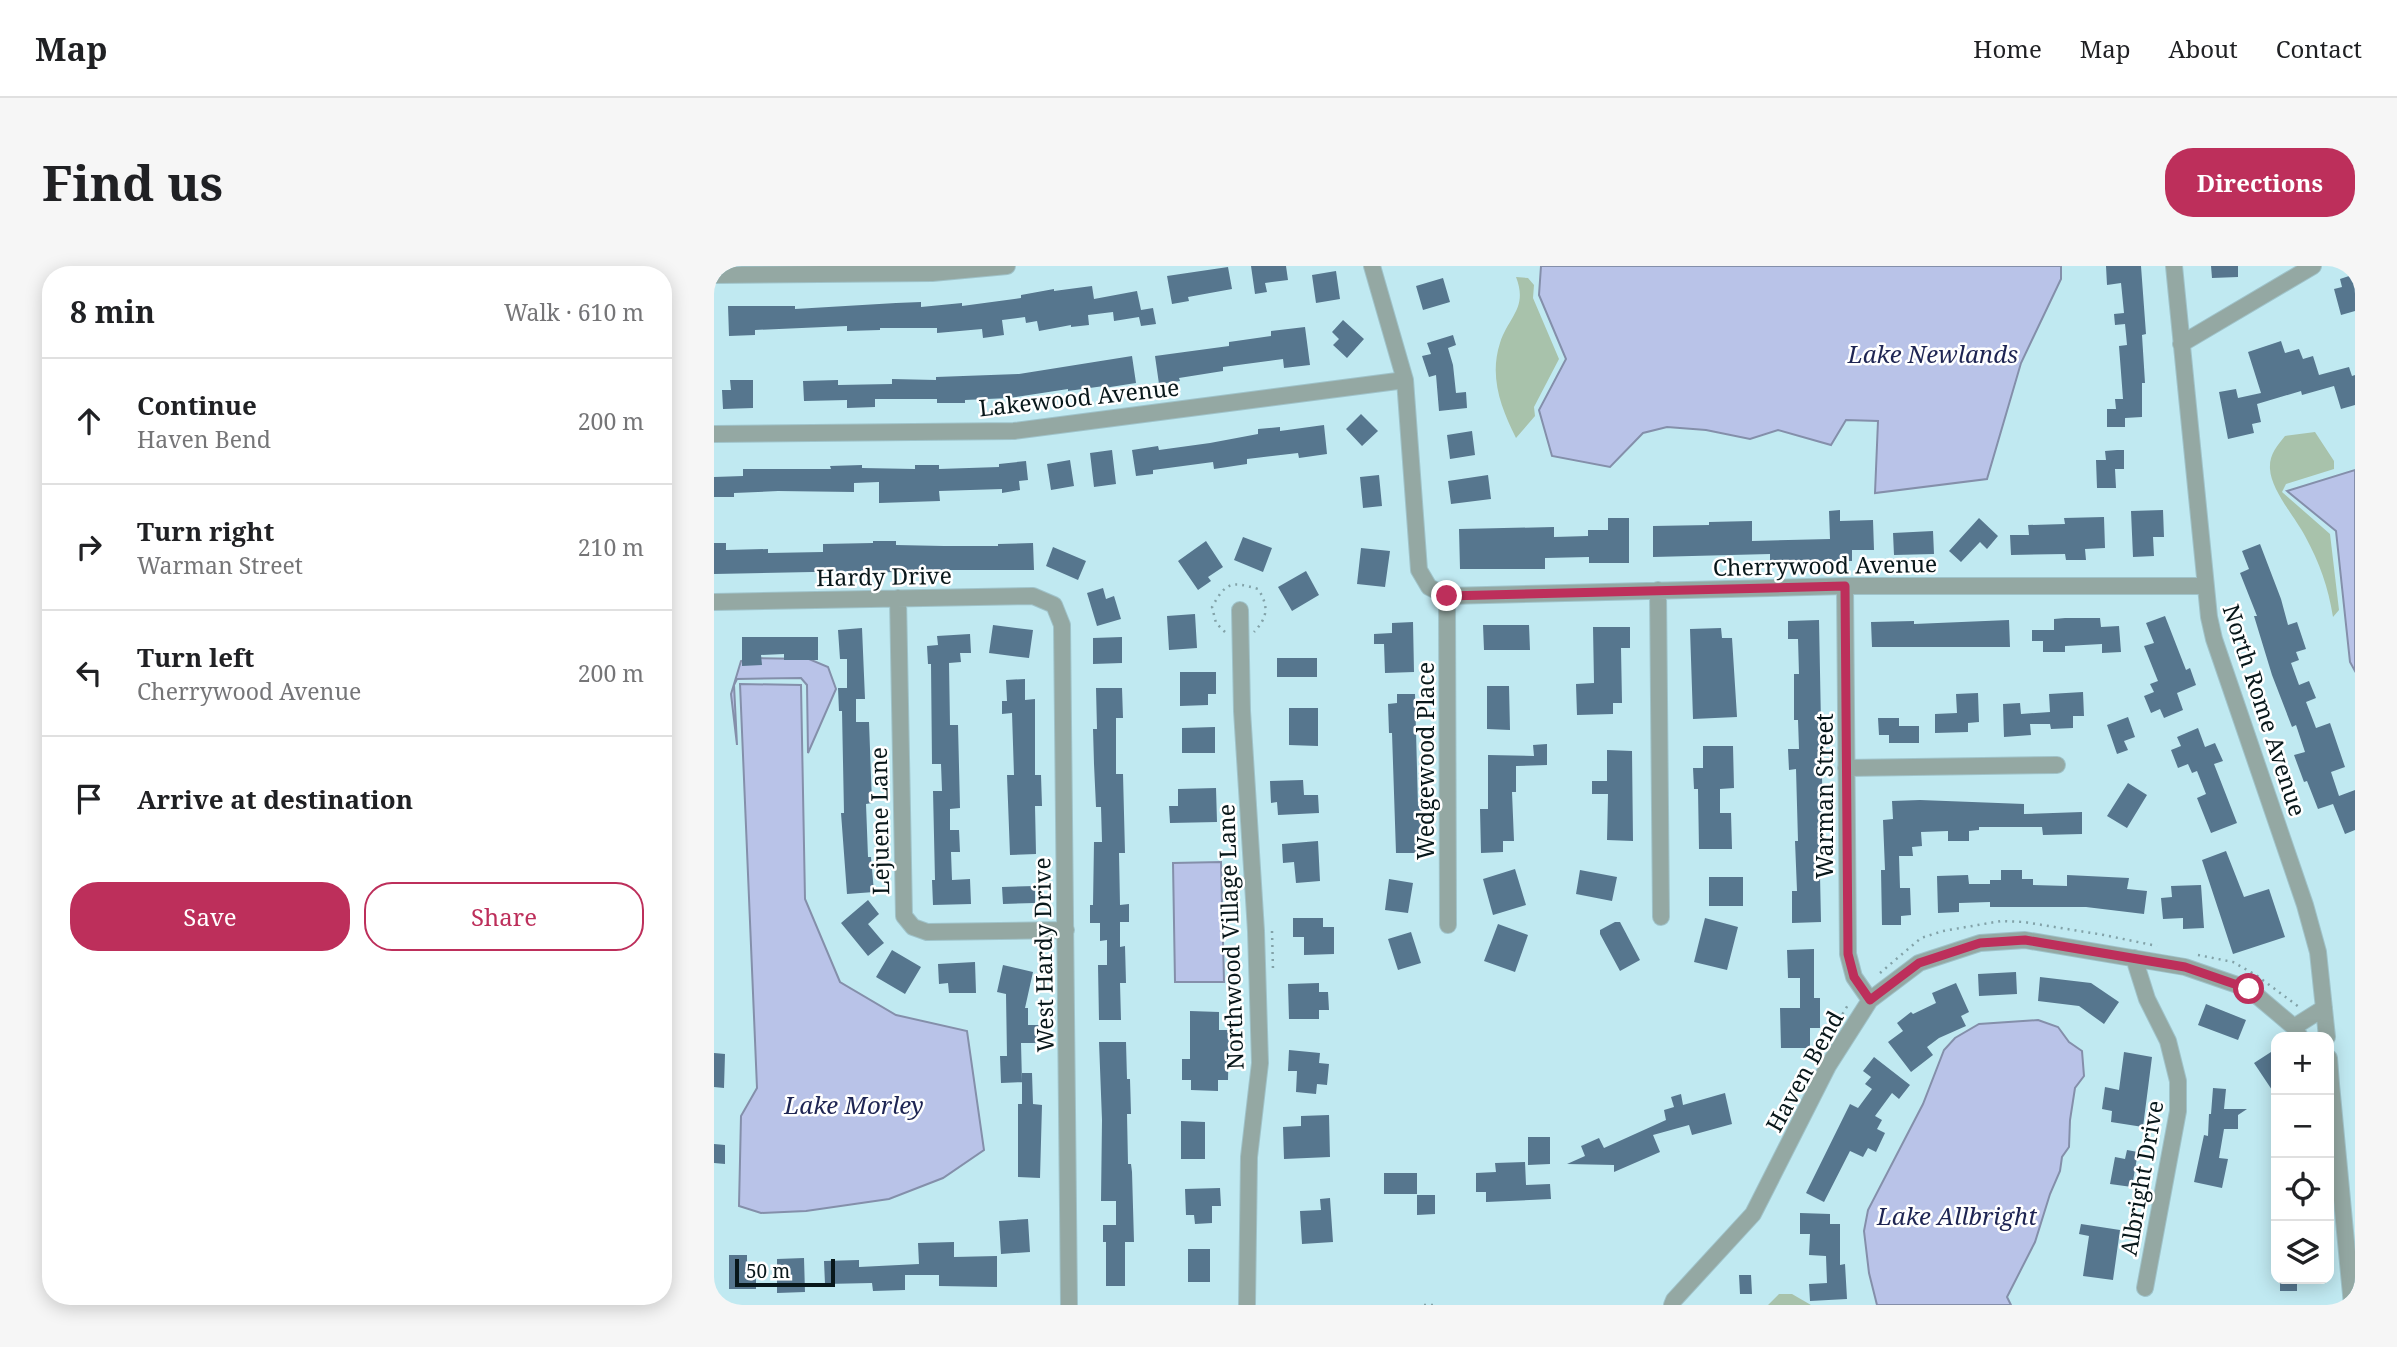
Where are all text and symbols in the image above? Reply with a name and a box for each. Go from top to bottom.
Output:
text: Map [35,26,108,71]
text: Home [1973,32,2042,65]
text: Map [2080,32,2131,65]
text: About [2169,32,2238,65]
text: Contact [2276,32,2362,65]
button: Directions [2165,148,2355,217]
text: Find us [42,149,223,215]
text: 8 min [70,291,155,332]
text: Walk · 610 m [504,296,644,328]
water label: Lake Newlands [1847,337,2018,370]
street label: Lakewood Avenue [977,371,1181,423]
text: Continue [137,387,257,423]
icon: ahead [70,402,108,440]
text: 200 m [578,405,644,437]
text: Haven Bend [137,423,271,455]
text: Turn right [137,513,274,549]
icon: right [70,528,108,566]
text: 210 m [578,531,644,563]
street label: Cherrywood Avenue [1713,547,1937,583]
text: Warman Street [137,549,303,581]
street label: Hardy Drive [816,559,952,593]
route end [1431,580,1462,611]
street label: North Rome Avenue [2216,600,2314,820]
text: Turn left [137,639,254,675]
icon: left [70,654,108,692]
text: 200 m [578,657,644,689]
street label: Wedgewood Place [1409,662,1441,860]
text: Cherrywood Avenue [137,675,361,707]
street label: Warman Street [1808,713,1840,879]
street label: Lejuene Lane [862,747,896,895]
icon: arrive [70,780,108,818]
text: Arrive at destination [137,781,413,817]
street label: Northwood Village Lane [1209,804,1251,1070]
street label: West Hardy Drive [1025,857,1061,1053]
button: Save [70,882,350,951]
button: Share [364,882,644,951]
route start [2233,973,2264,1004]
street label: Haven Bend [1758,1005,1850,1137]
map controls [2271,1032,2334,1284]
button: + [2271,1032,2334,1095]
water label: Lake Morley [783,1088,924,1121]
button: − [2271,1095,2334,1158]
street label: Albright Drive [2112,1098,2170,1258]
button: locate [2271,1158,2334,1221]
water label: Lake Allbright [1876,1199,2037,1232]
button: layers [2271,1221,2334,1284]
scale bar [735,1256,835,1288]
text: 50 m [746,1258,790,1284]

